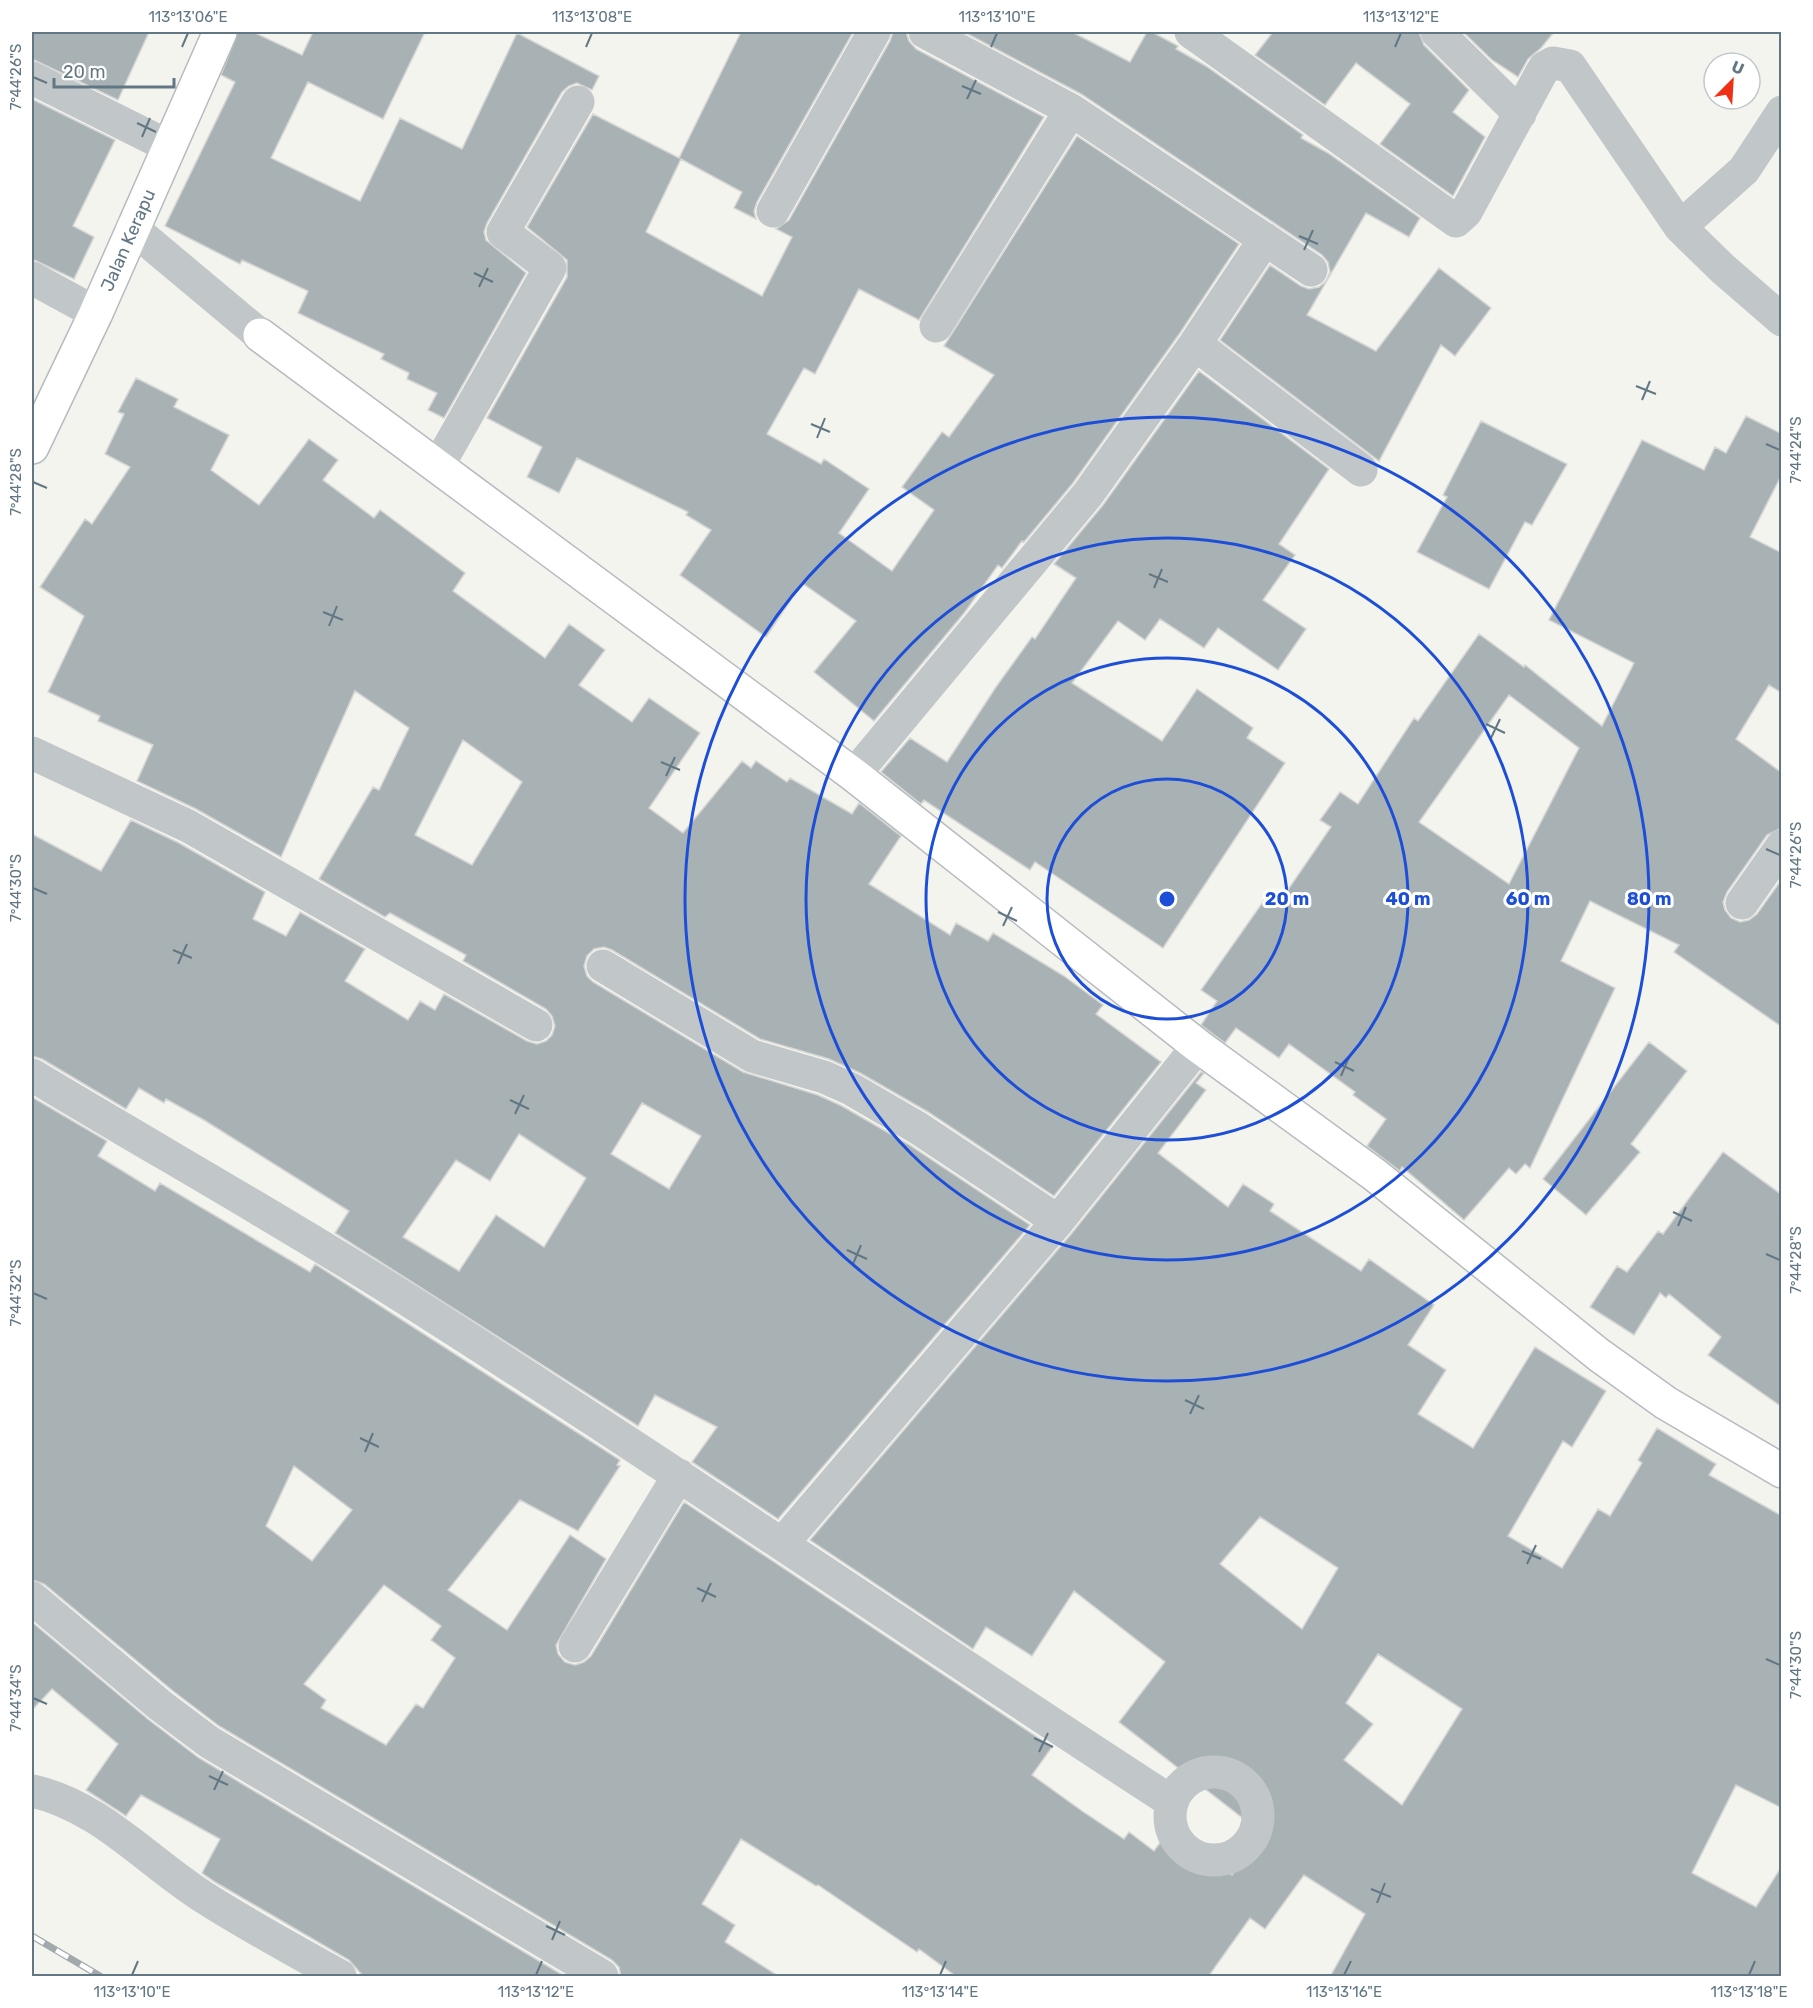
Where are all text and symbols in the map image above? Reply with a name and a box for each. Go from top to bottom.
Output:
text: 113°13'06"E [148,8,228,26]
text: 113°13'08"E [552,8,632,26]
text: 113°13'10"E [958,8,1036,26]
text: 113°13'12"E [1363,8,1439,26]
text: 7°44'26"S [7,44,25,110]
scale bar [54,51,174,89]
north arrow [1702,51,1762,111]
text: U [1729,57,1747,79]
text: 20 m [63,61,105,83]
street label: Jalan Kerapu [96,186,160,295]
text: 7°44'24"S [1787,416,1805,484]
text: 7°44'28"S [7,448,25,516]
text: 7°44'26"S [1787,822,1805,888]
text: 7°44'30"S [7,854,25,922]
text: 20 m [1265,888,1309,910]
text: 40 m [1386,888,1430,910]
text: 60 m [1506,888,1550,910]
text: 80 m [1627,888,1671,910]
centre of rings [1157,889,1177,909]
text: 7°44'28"S [1787,1226,1805,1294]
text: 7°44'32"S [7,1259,25,1327]
text: 7°44'30"S [1787,1631,1805,1699]
text: 7°44'34"S [7,1664,25,1732]
text: 113°13'10"E [93,1983,171,2001]
text: 113°13'12"E [498,1983,574,2001]
text: 113°13'14"E [902,1983,978,2001]
text: 113°13'16"E [1306,1983,1382,2001]
text: 113°13'18"E [1710,1983,1788,2001]

